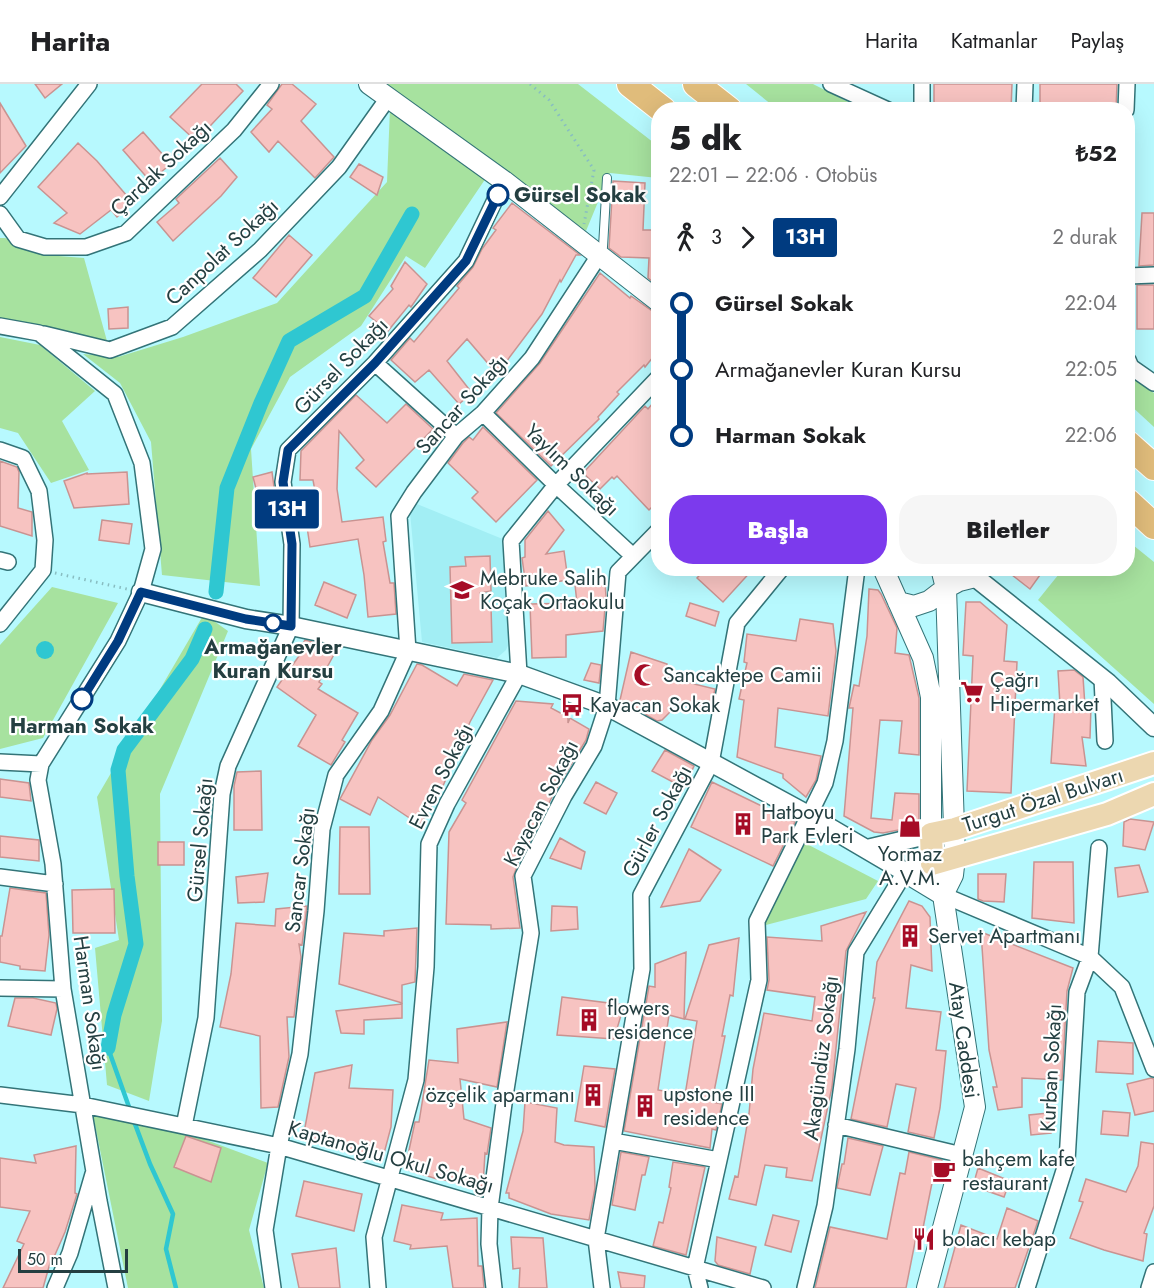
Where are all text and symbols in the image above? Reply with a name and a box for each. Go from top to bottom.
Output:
text: Harita [30,21,110,62]
text: Harita [865,26,918,56]
text: Katmanlar [951,26,1037,56]
text: Paylaş [1070,26,1124,56]
street label: Çardak Sokağı [104,113,218,223]
text: 5 dk [669,115,742,162]
text: ₺52 [1076,137,1117,169]
text: 22:01 – 22:06 · Otobüs [669,161,877,190]
place label: Gürsel Sokak [514,180,646,210]
marker: Gürsel Sokak [487,184,509,206]
street label: Canpolat Sokağı [159,192,285,312]
icon: walk [669,221,702,254]
icon: forward [731,221,764,254]
text: 13H [785,222,825,252]
text: 3 [711,223,722,252]
text: 2 durak [1052,223,1117,252]
text: Gürsel Sokak [715,287,854,319]
text: 22:04 [1065,289,1117,318]
street label: Gürsel Sokağı [287,311,395,421]
street label: Sancar Sokağı [409,347,515,461]
text: Armağanevler Kuran Kursu [715,353,962,385]
text: 22:05 [1065,355,1117,384]
street label: Yaylım Sokağı [518,417,626,523]
text: Harman Sokak [715,419,866,451]
text: 22:06 [1065,421,1117,450]
line badge: 13H [252,490,322,528]
text: 13H [267,494,307,524]
button: Başla [669,495,887,564]
button: Biletler [899,495,1117,564]
place label: Mebruke Salih Koçak Ortaokulu [480,563,625,617]
school or university icon: Mebruke Salih Koçak Ortaokulu [449,577,475,603]
marker: Armağanevler Kuran Kursu [264,614,282,632]
place label: Armağanevler Kuran Kursu [203,632,342,686]
place label: Sancaktepe Camii [663,660,822,690]
mosque icon: Sancaktepe Camii [632,662,658,688]
place label: Çağrı Hipermarket [990,665,1099,719]
supermarket icon: Çağrı Hipermarket [959,679,985,705]
marker: Harman Sokak [71,688,93,710]
place label: Kayacan Sokak [590,690,721,720]
bus stop icon: Kayacan Sokak [559,692,585,718]
place label: Harman Sokak [10,711,154,741]
street label: Evren Sokağı [401,718,481,834]
street label: Kayacan Sokağı [496,735,586,871]
street label: Gürler Sokağı [615,759,699,883]
street label: Turgut Özal Bulvarı [959,760,1127,840]
street label: Gürsel Sokağı [180,777,220,903]
place label: Hatboyu Park Evleri [761,797,854,851]
street label: Sancar Sokağı [277,806,323,934]
building icon: Hatboyu Park Evleri [730,811,756,837]
shop icon: Yormaz A.V.M. [897,813,923,839]
place label: Yormaz A.V.M. [878,839,943,893]
place label: Servet Apartmanı [928,921,1080,951]
building icon: Servet Apartmanı [897,923,923,949]
street label: Harman Sokağı [66,934,114,1072]
street label: Akagündüz Sokağı [796,974,846,1142]
street label: Atay Caddesi [941,980,987,1100]
place label: flowers residence [607,993,693,1047]
street label: Kurban Sokağı [1033,1003,1069,1133]
building icon: flowers residence [576,1007,602,1033]
place label: upstone III residence [663,1079,755,1133]
place label: özçelik aparmanı [425,1080,575,1110]
building icon: özçelik aparmanı [580,1082,606,1108]
building icon: upstone III residence [632,1093,658,1119]
street label: Kaptanoğlu Okul Sokağı [284,1113,498,1201]
place label: bahçem kafe restaurant [962,1144,1075,1198]
cafe icon: bahçem kafe restaurant [931,1158,957,1184]
place label: bolacı kebap [942,1224,1056,1254]
restaurant icon: bolacı kebap [911,1226,937,1252]
scale bar [18,1246,128,1274]
text: 50 m [27,1248,63,1271]

